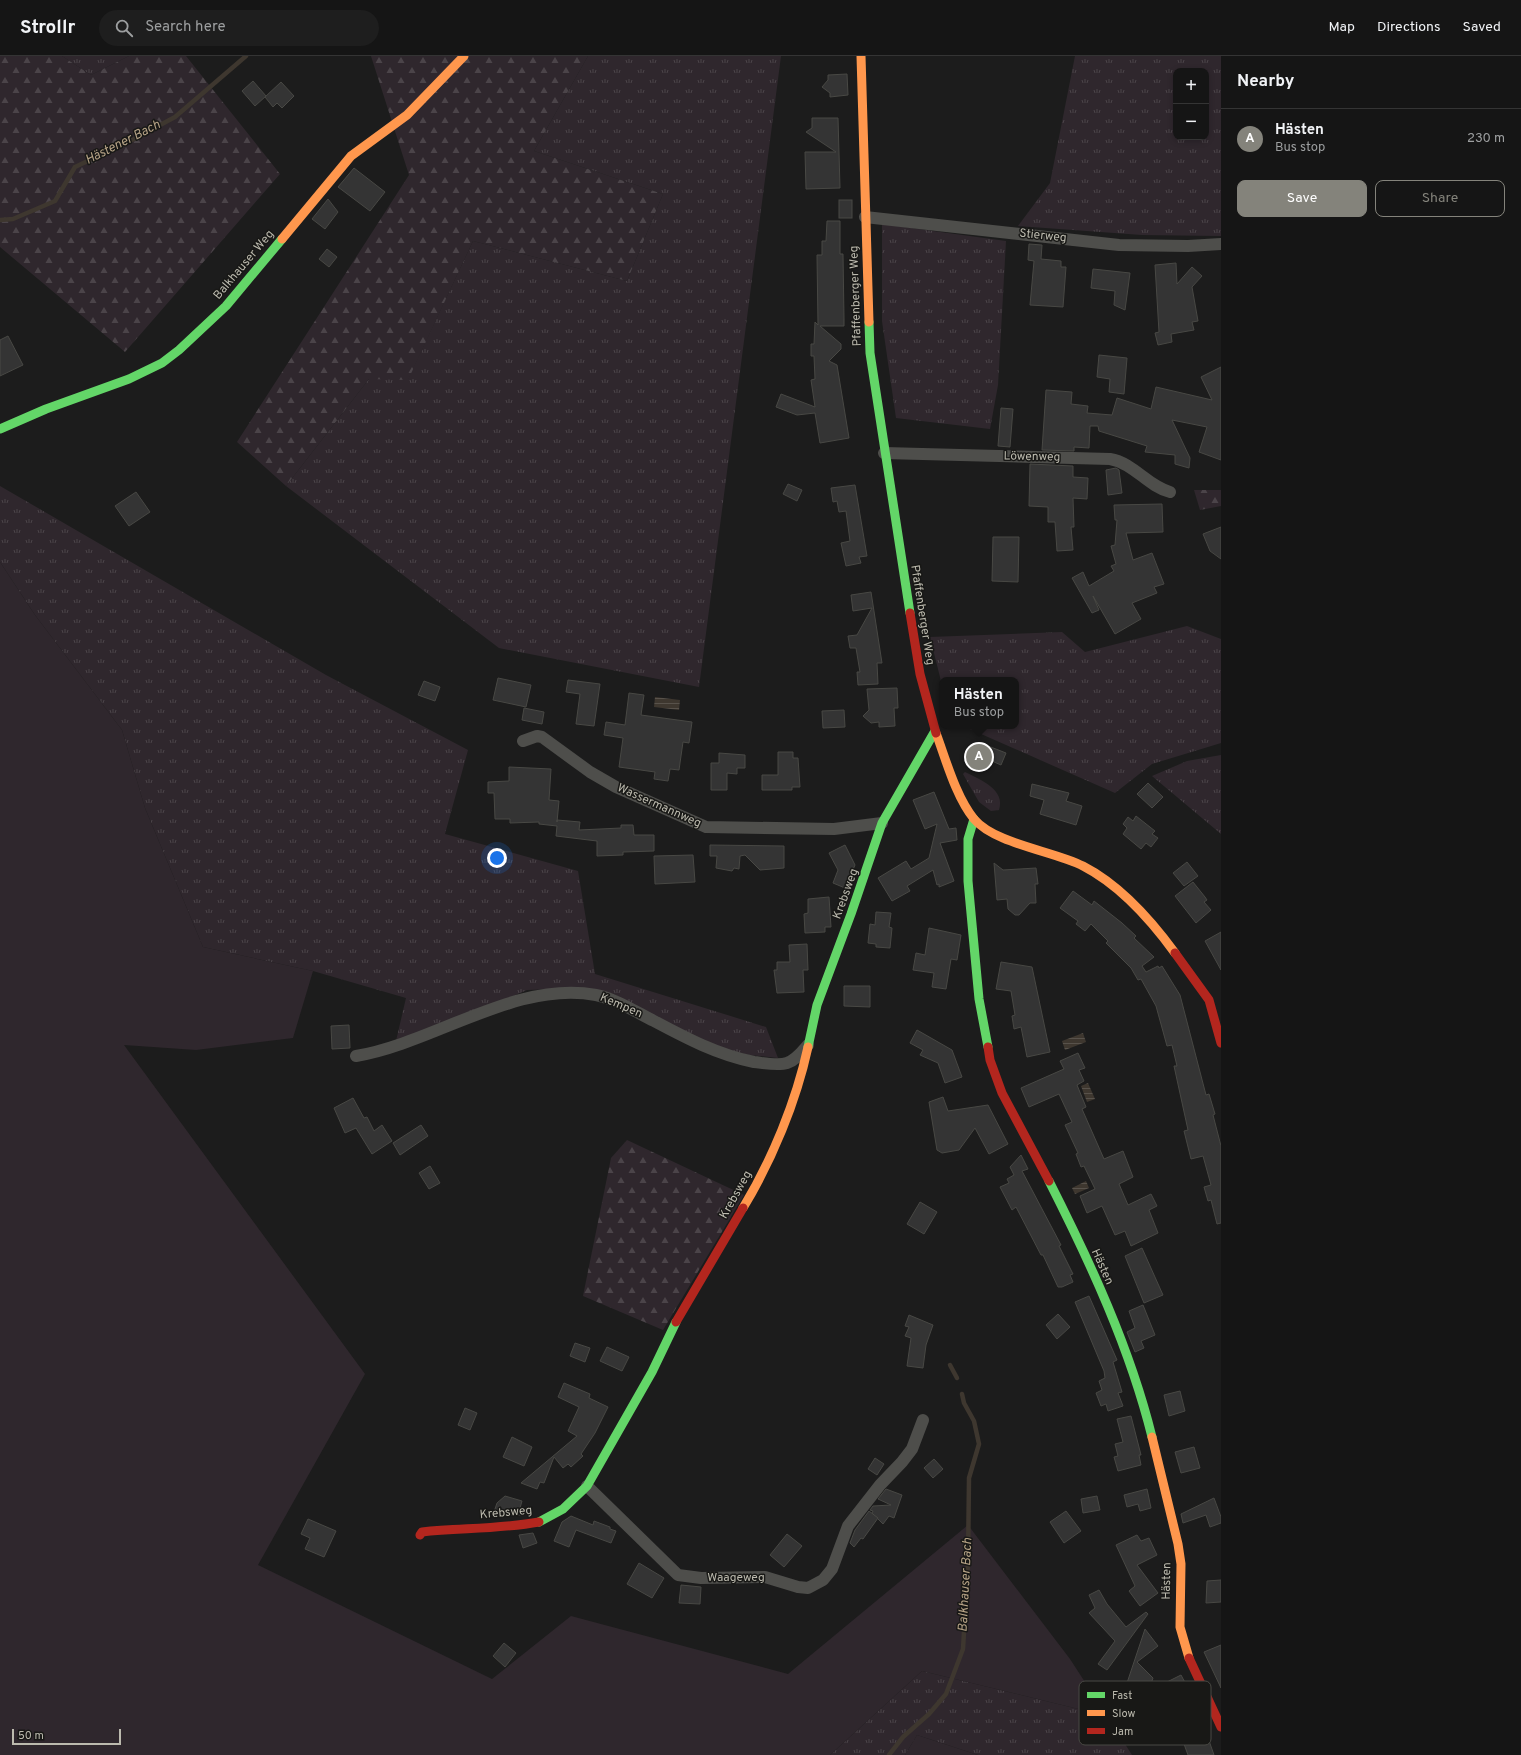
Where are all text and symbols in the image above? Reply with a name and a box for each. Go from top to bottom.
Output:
search box [99,10,379,46]
text: Strollr [20,16,75,40]
icon: search [113,17,135,39]
text: Search here [145,18,225,37]
text: Map [1329,19,1355,36]
text: Directions [1377,19,1441,36]
text: Saved [1463,19,1501,36]
map controls [1173,68,1209,140]
button: + [1173,68,1209,104]
text: Nearby [1237,71,1294,93]
button: − [1173,104,1209,140]
water label: Hästener Bach [83,117,163,169]
text: Hästen [1275,121,1324,140]
text: A [1245,131,1255,147]
text: 230 m [1467,131,1505,147]
text: Bus stop [1275,140,1325,156]
button: Save [1237,180,1367,217]
button: Share [1375,180,1505,217]
street label: Stierweg [1019,226,1067,246]
street label: Balkhauser Weg [210,227,278,303]
street label: Pfaffenberger Weg [846,245,866,347]
street label: Löwenweg [1003,449,1061,465]
street label: Pfaffenberger Weg [906,564,938,666]
popup [939,677,1019,729]
text: Hästen [954,686,1003,705]
text: Bus stop [954,705,1004,721]
pin: A [966,742,992,772]
street label: Wassermannweg [614,780,704,832]
your location [487,848,507,868]
street label: Krebsweg [829,866,863,922]
street label: Kempen [597,990,645,1022]
street label: Krebsweg [716,1168,756,1222]
street label: Hästen [1087,1247,1117,1287]
street label: Krebsweg [479,1503,533,1523]
water label: Balkhauser Bach [956,1537,976,1633]
street label: Hästen [1159,1562,1175,1600]
street label: Waageweg [707,1570,765,1586]
legend [1079,1681,1211,1745]
text: Fast [1112,1689,1132,1703]
text: Slow [1112,1707,1135,1721]
text: Jam [1112,1725,1133,1739]
scale bar [12,1727,121,1746]
text: 50 m [18,1729,44,1743]

